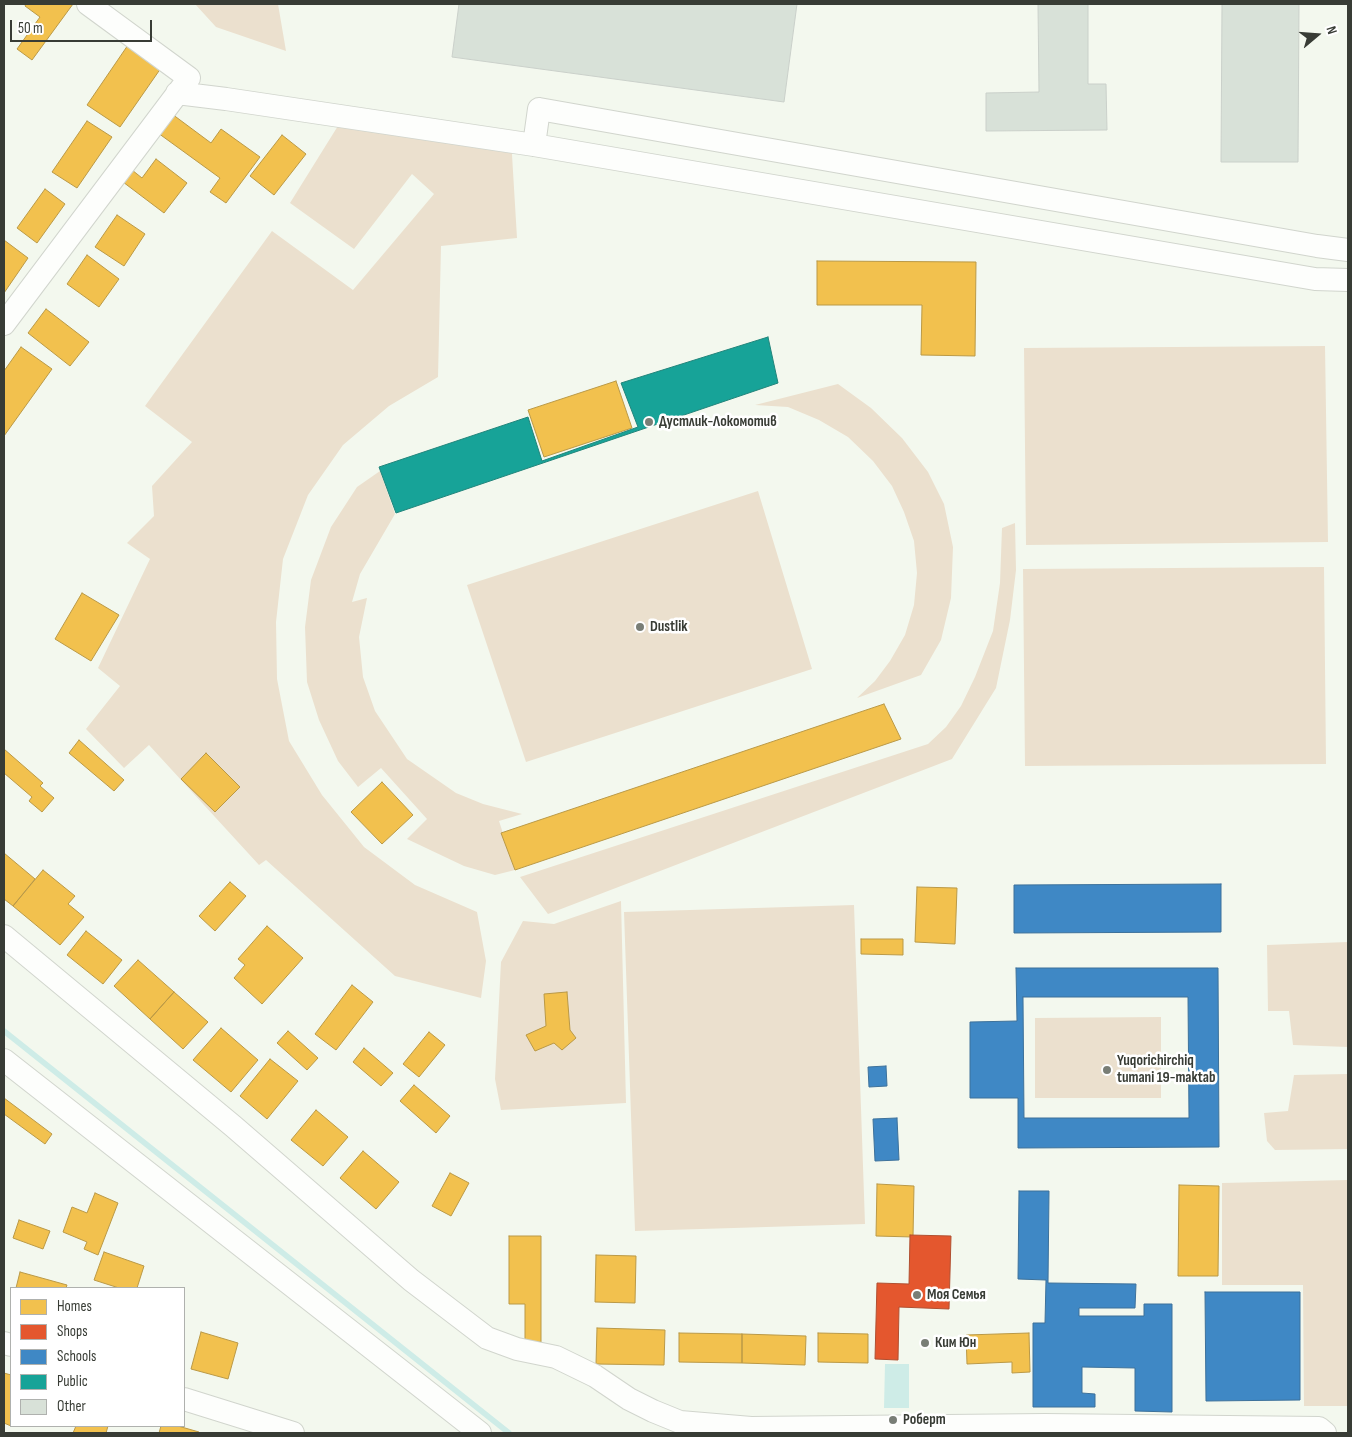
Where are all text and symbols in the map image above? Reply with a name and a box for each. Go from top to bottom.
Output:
scale bar [12,10,155,42]
north arrow [1292,10,1342,60]
text: 50 m [18,19,43,38]
text: N [1322,24,1341,36]
place label: Дустлик-Локомотив [659,413,777,431]
marker: Дустлик-Локомотив [643,416,655,428]
place label: Dustlik [650,618,688,636]
marker: Dustlik [634,621,646,633]
place label: Yuqorichirchiq tumani 19-maktab [1117,1052,1215,1087]
marker: Yuqorichirchiq tumani 19-maktab [1101,1064,1113,1076]
place label: Моя Семья [927,1286,986,1304]
legend [10,1287,185,1427]
marker: Моя Семья [911,1289,923,1301]
text: Homes [57,1297,92,1316]
text: Shops [57,1322,88,1341]
place label: Ким Юн [935,1334,976,1352]
marker: Ким Юн [919,1337,931,1349]
text: Schools [57,1347,96,1366]
text: Public [57,1372,88,1391]
text: Other [57,1397,86,1416]
place label: Роберт [903,1411,946,1429]
marker: Роберт [887,1414,899,1426]

